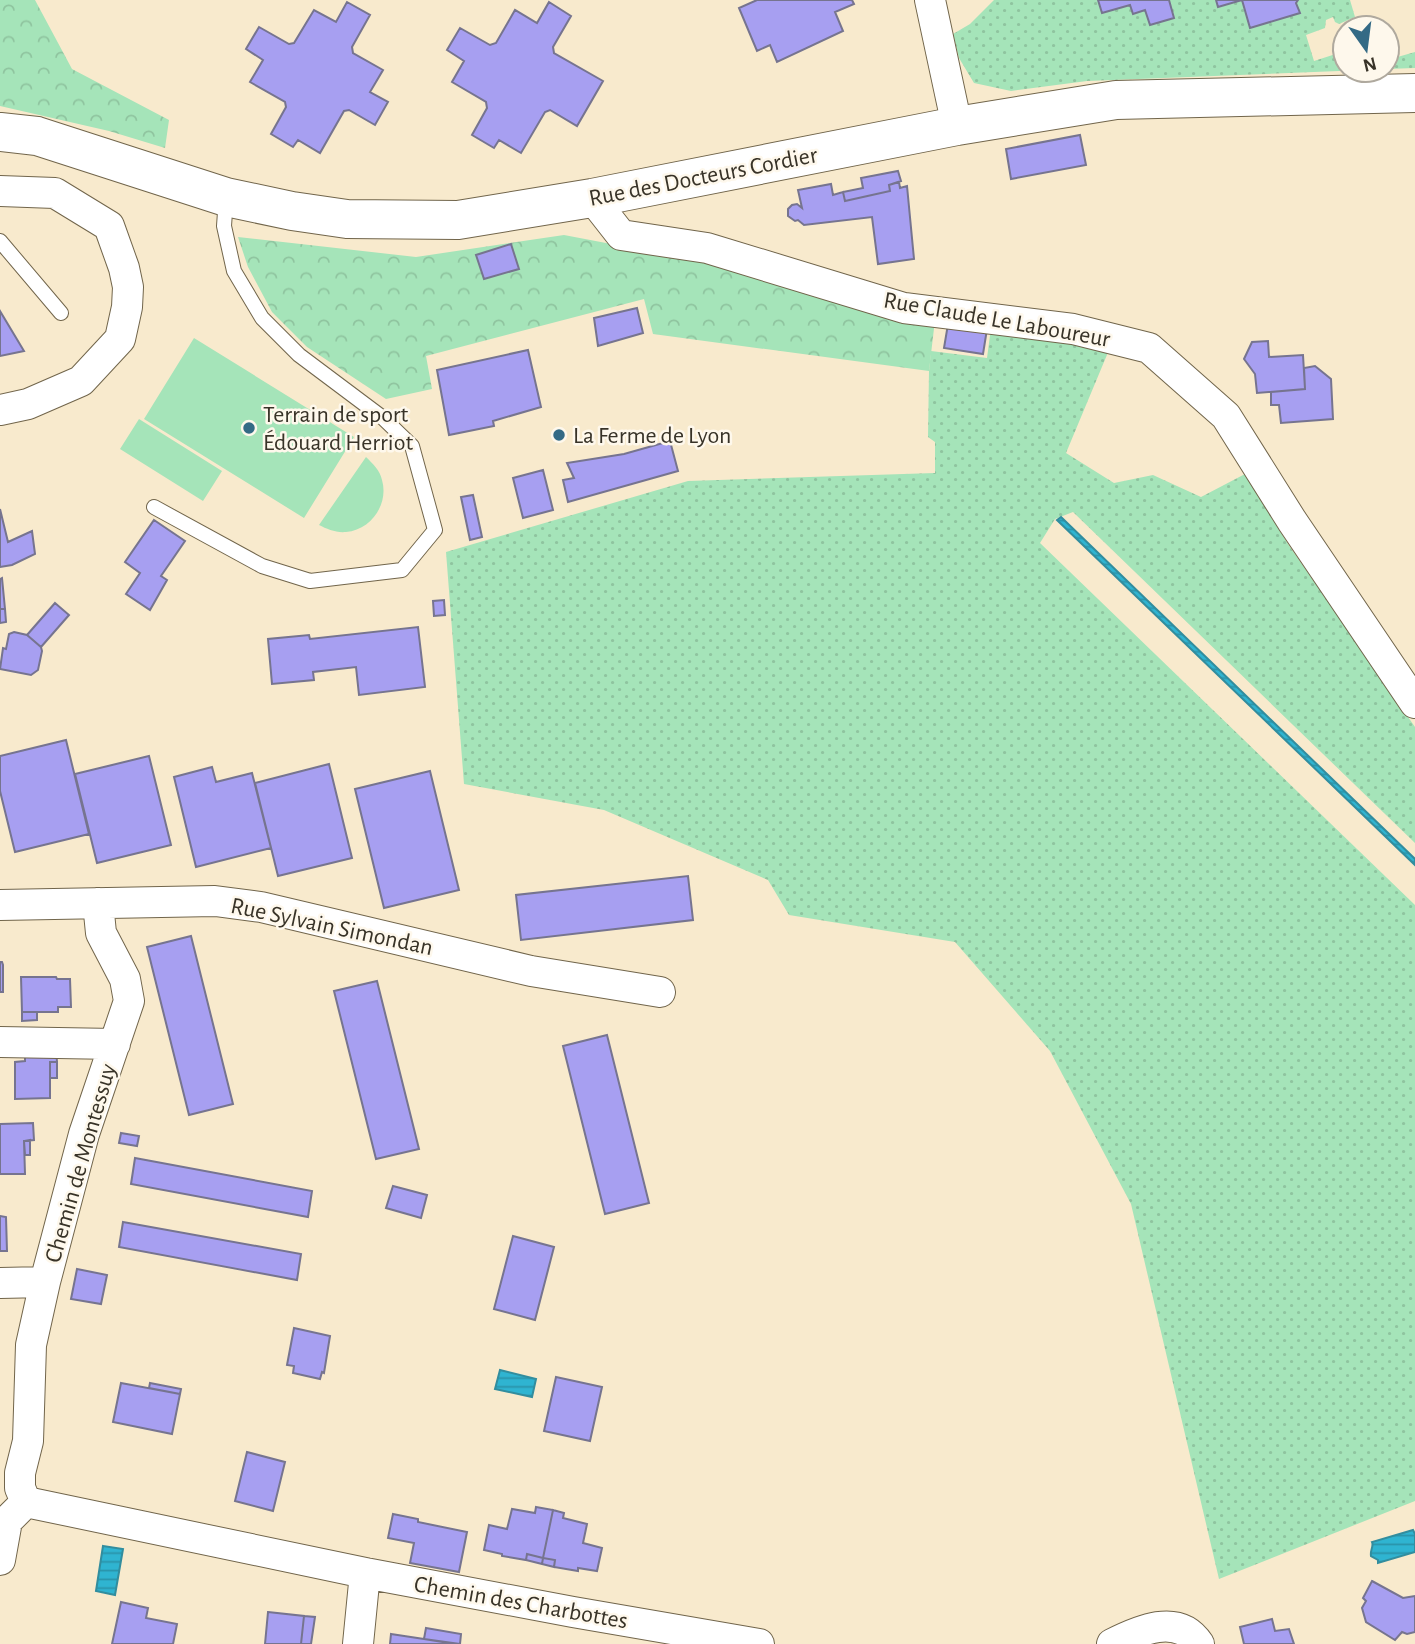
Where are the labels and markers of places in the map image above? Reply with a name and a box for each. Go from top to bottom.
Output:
place label: Terrain de sport Édouard Herriot [263,403,413,455]
marker: Terrain de sport Édouard Herriot [241,420,257,436]
place label: La Ferme de Lyon [573,424,731,448]
marker: La Ferme de Lyon [551,427,567,443]

